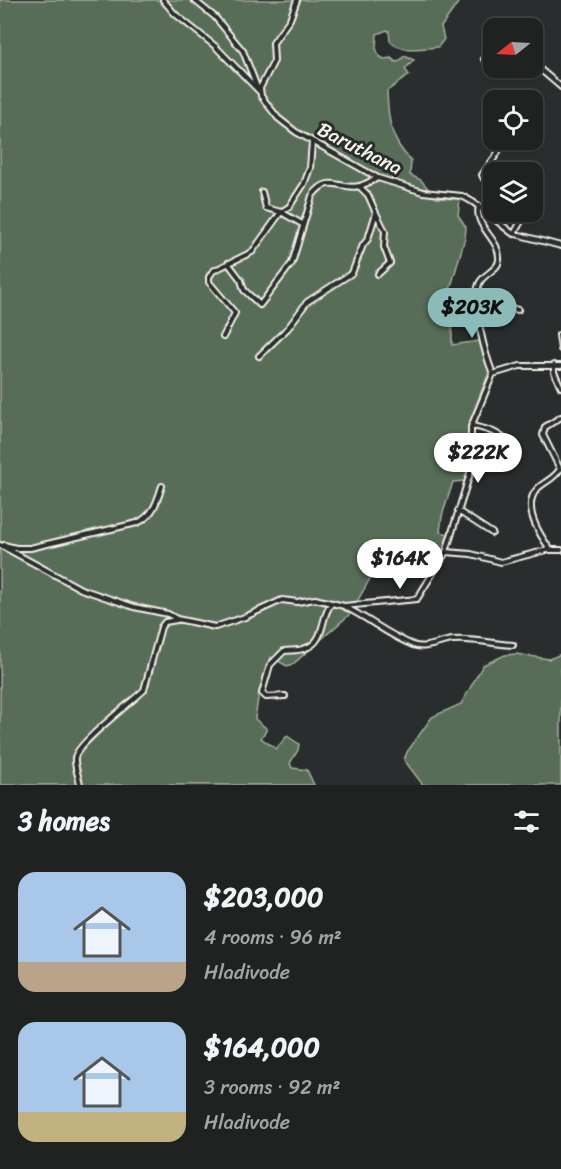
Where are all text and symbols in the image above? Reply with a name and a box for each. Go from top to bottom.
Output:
north arrow [483,18,543,78]
map controls [483,18,543,222]
button: locate [483,90,543,150]
street label: Baruthana [311,112,409,185]
button: layers [483,162,543,222]
pin: $203K [430,288,514,339]
text: $203K [442,290,502,325]
pin: $222K [436,433,520,484]
text: $222K [448,435,508,470]
pin: $164K [358,539,442,590]
text: $164K [371,541,429,576]
text: 3 homes [18,798,110,844]
icon: filters [510,805,543,838]
text: $203,000 [204,874,324,920]
icon: home [66,896,138,968]
text: 4 rooms · 96 m² [204,920,342,955]
text: Hladivode [204,955,290,990]
text: $164,000 [204,1024,320,1070]
icon: home [66,1046,138,1118]
text: 3 rooms · 92 m² [204,1070,340,1105]
text: Hladivode [204,1105,290,1140]

